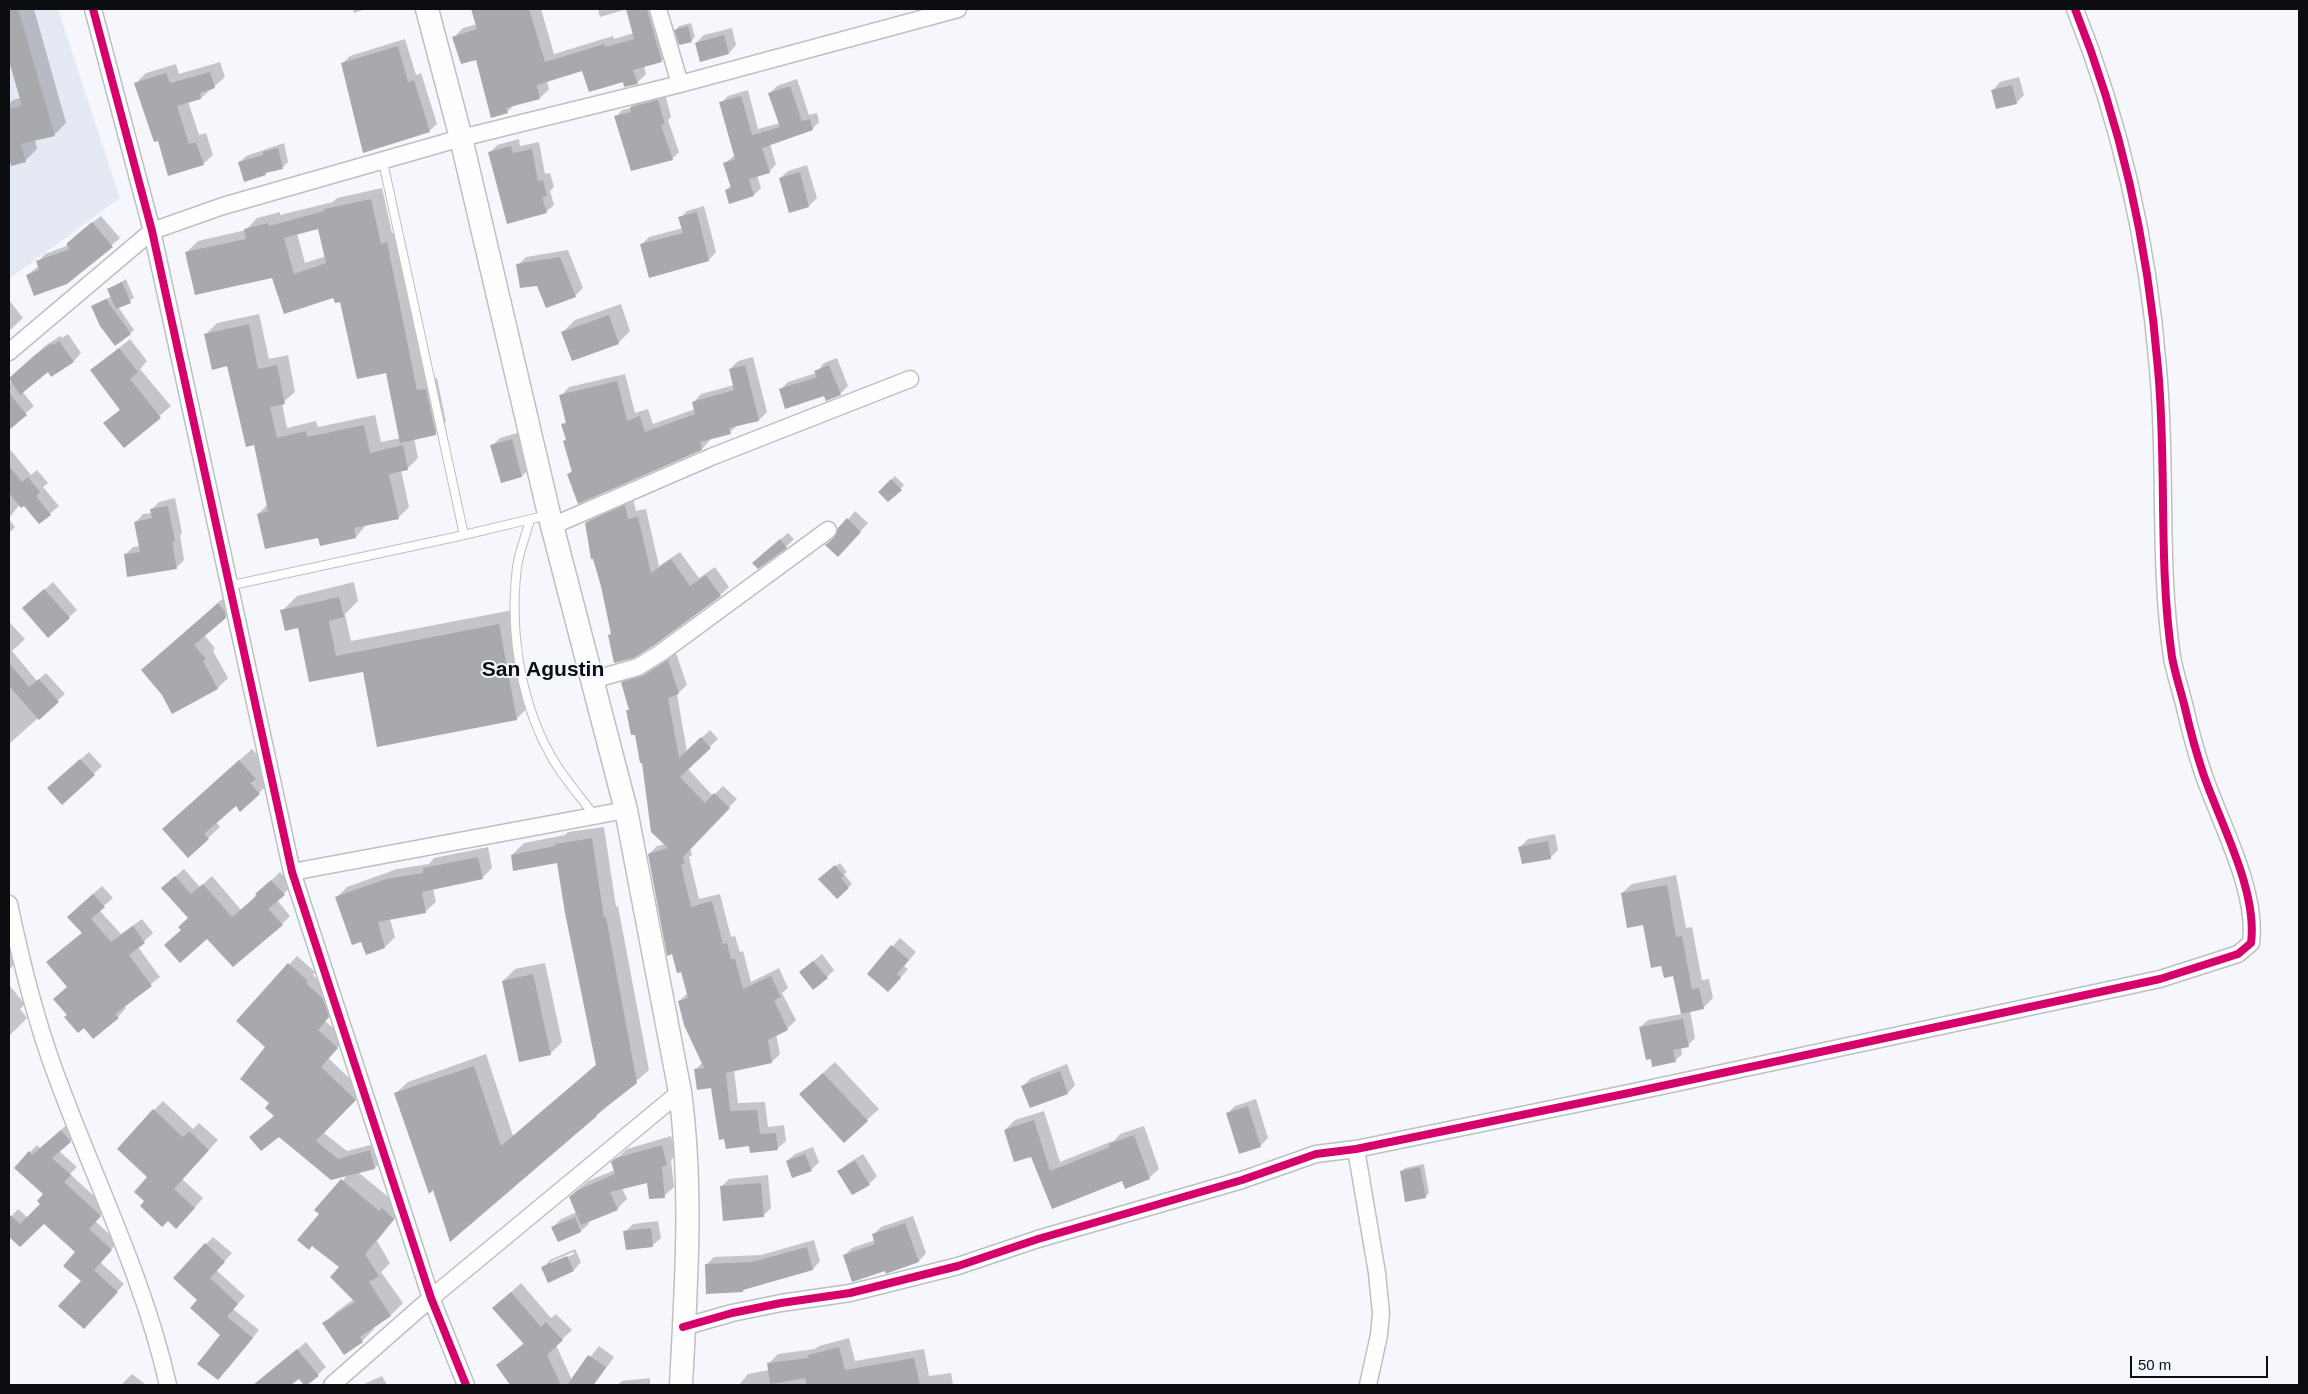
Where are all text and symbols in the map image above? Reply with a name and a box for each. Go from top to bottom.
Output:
district label: San Agustin [482,657,604,683]
scale bar [2133,1346,2270,1378]
text: 50 m [2138,1356,2171,1373]

